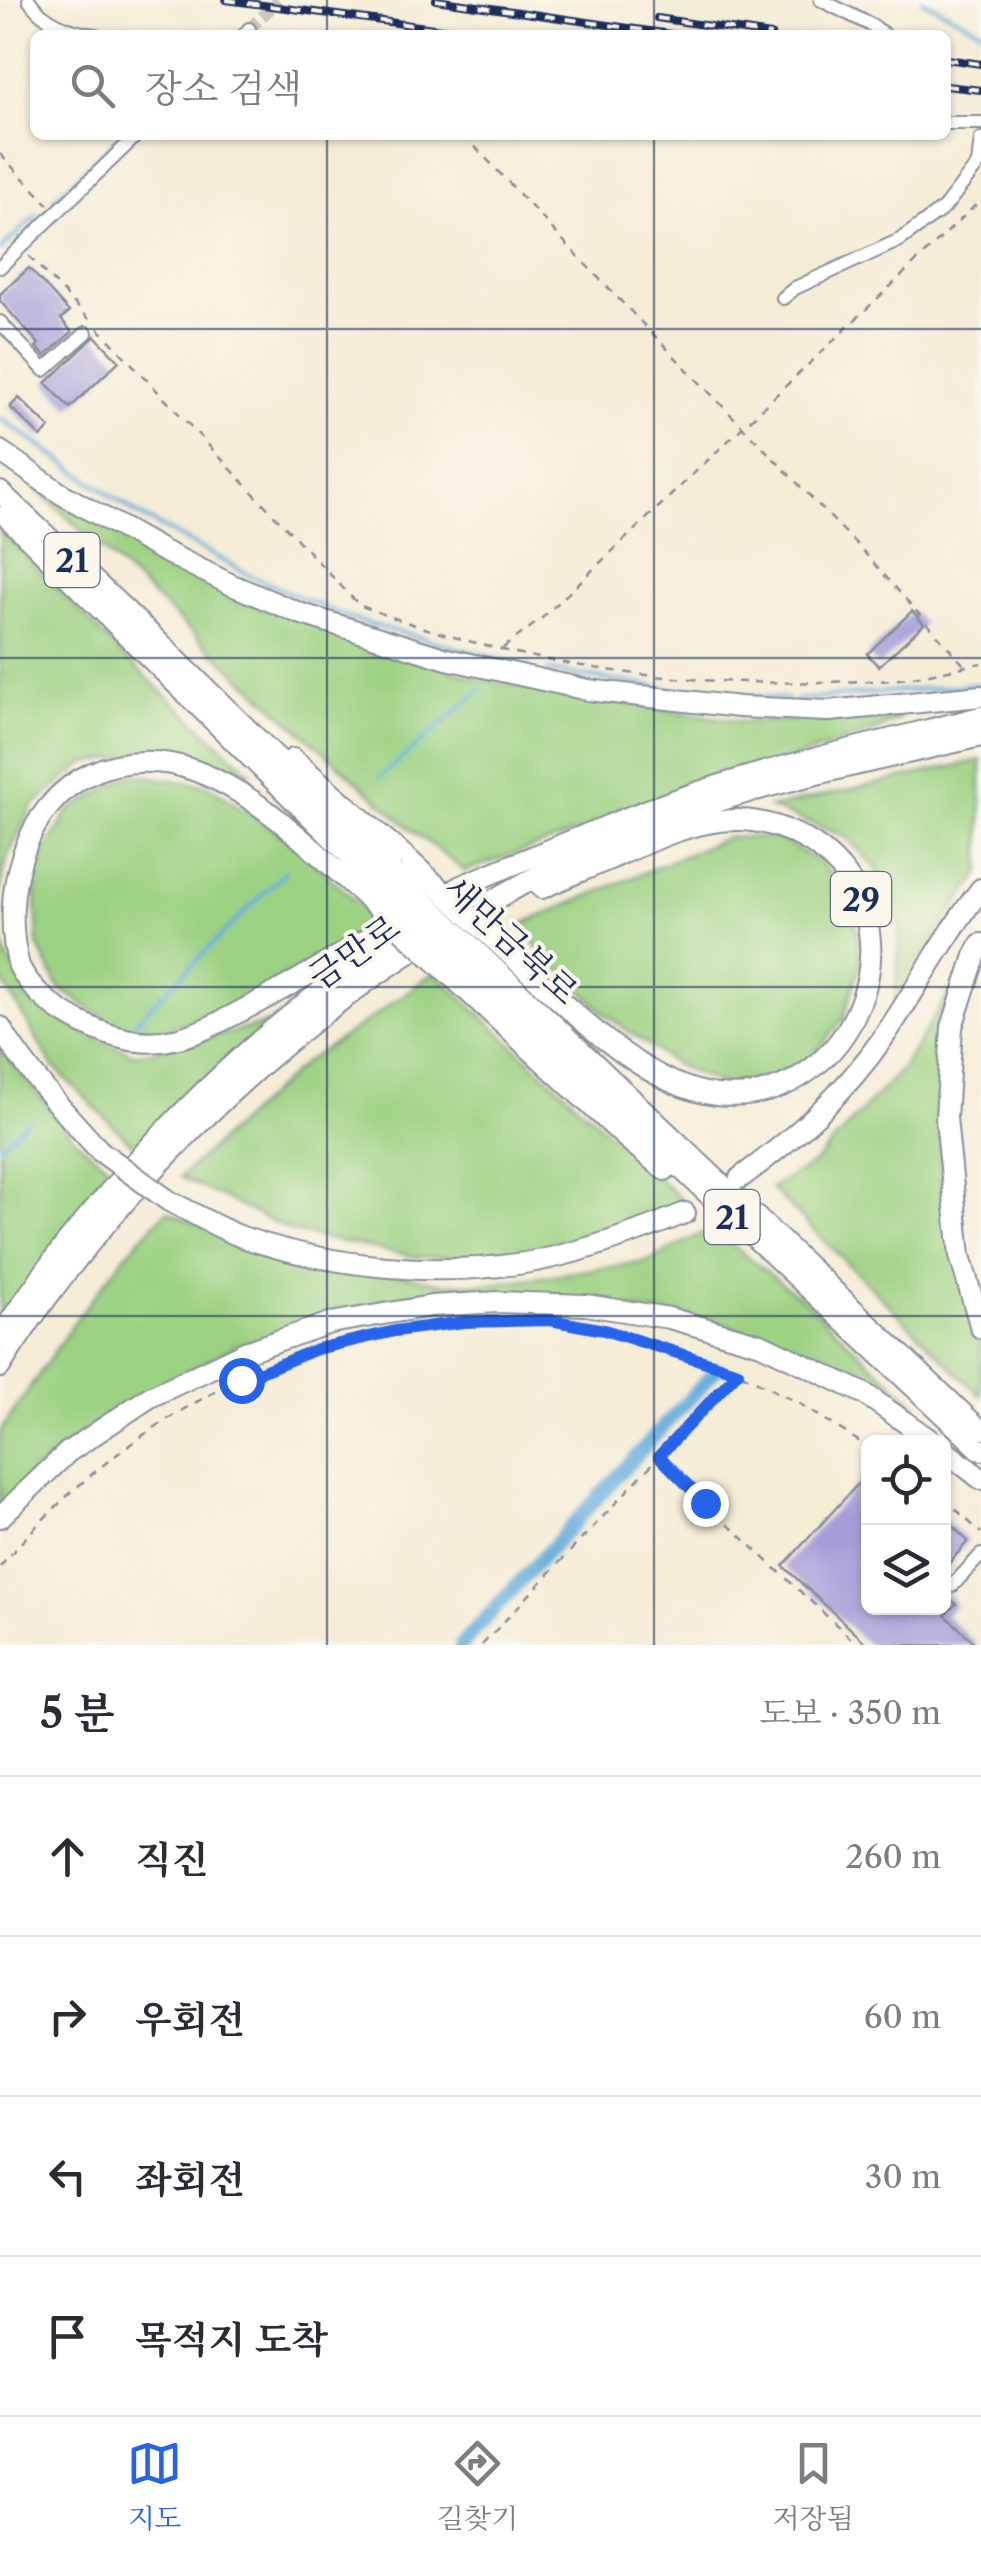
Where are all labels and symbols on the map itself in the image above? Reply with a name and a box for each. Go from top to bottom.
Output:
road number: 21 [44,533,100,587]
street label: 새만금북로 [435,867,587,1013]
road number: 29 [831,872,891,926]
street label: 금만로 [300,905,408,999]
road number: 21 [704,1190,760,1244]
route start [219,1358,265,1404]
route end [683,1481,729,1527]

